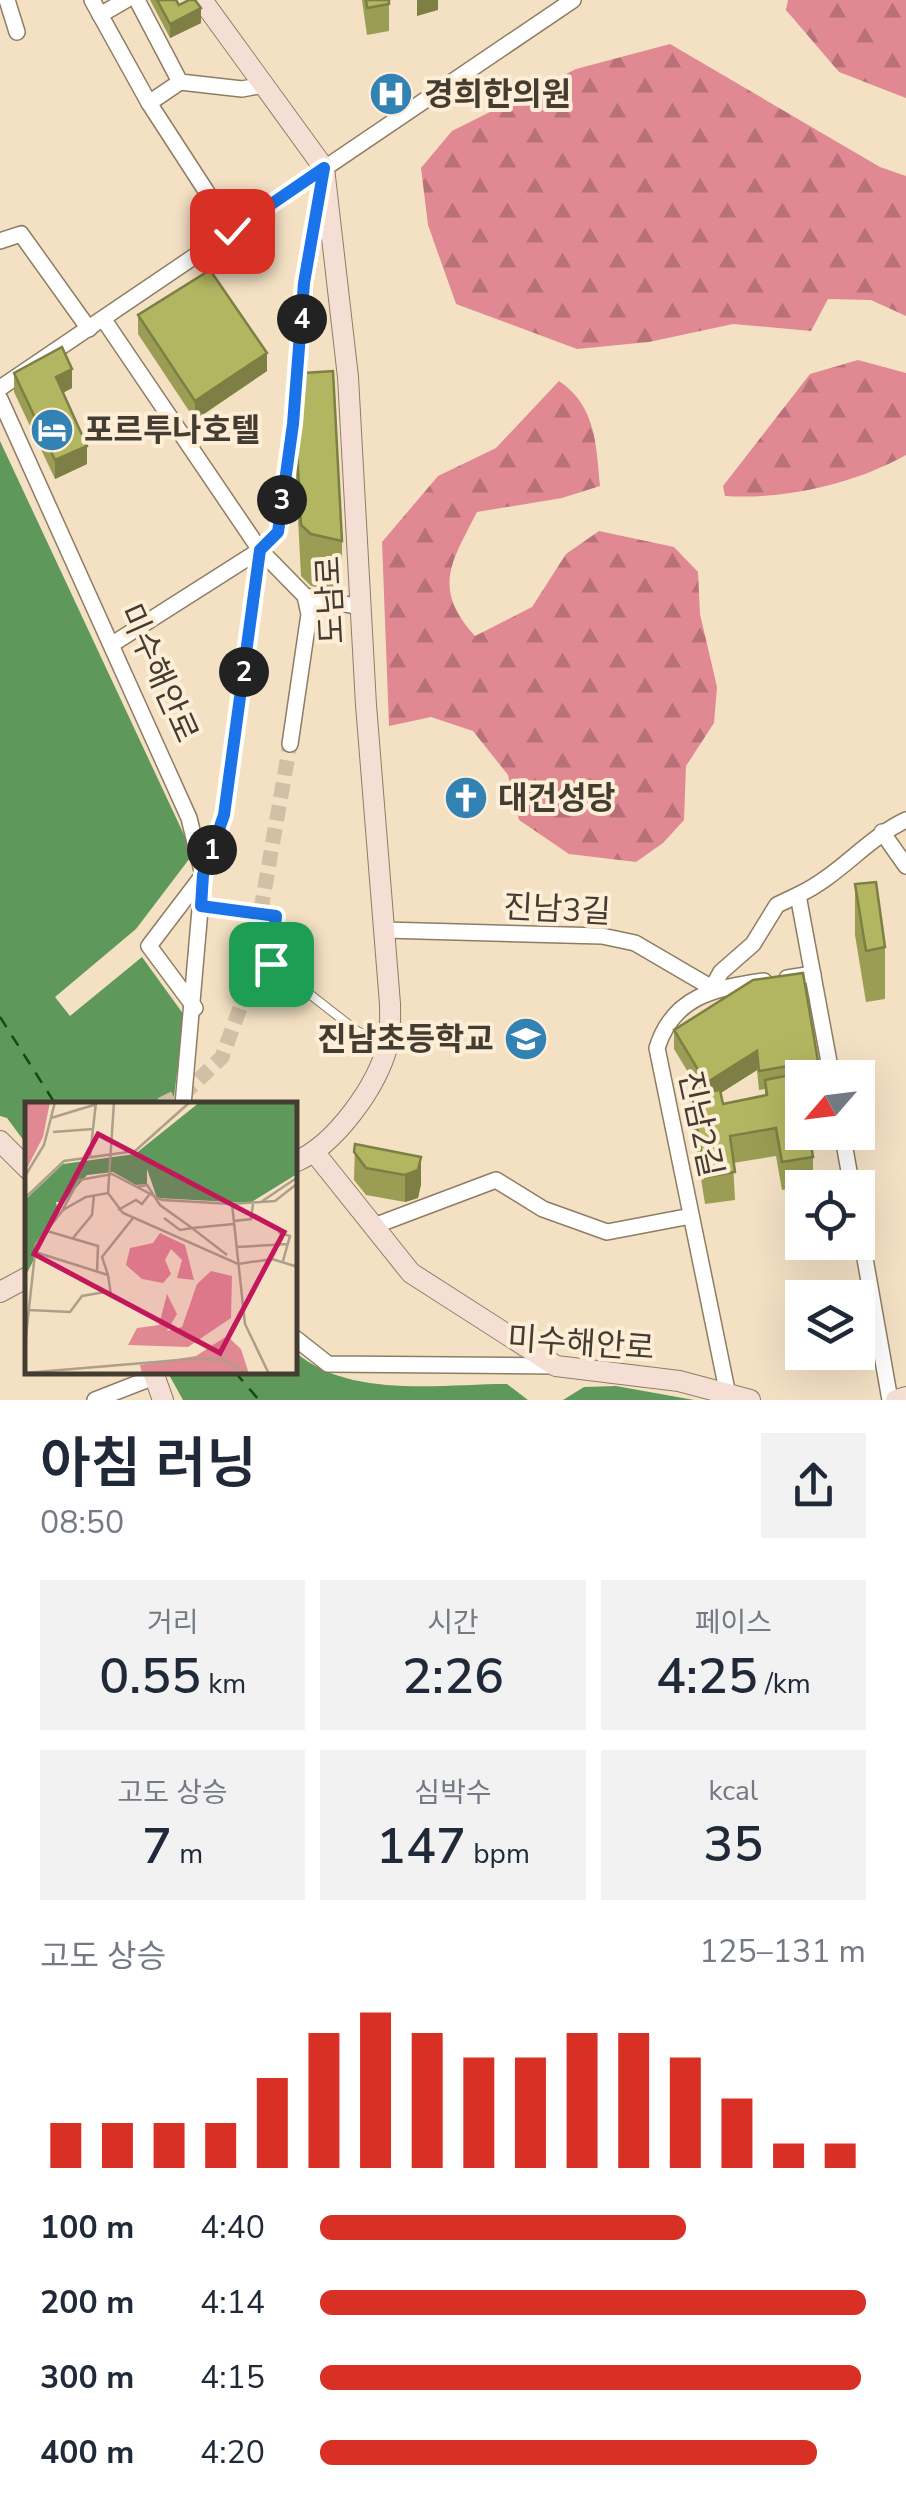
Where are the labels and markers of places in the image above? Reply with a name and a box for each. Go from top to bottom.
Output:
hospital icon: 경희한의원 [368,71,414,117]
place label: 경희한의원 [424,73,571,116]
pin [190,189,275,274]
pin: 4 [277,294,327,344]
hotel icon: 포르투나호텔 [29,407,75,453]
place label: 포르투나호텔 [84,409,261,452]
pin: 3 [257,475,307,525]
pin: 2 [219,647,269,697]
church icon: 대건성당 [443,775,489,821]
place label: 대건성당 [498,777,616,820]
pin: 1 [187,825,237,875]
pin [229,922,314,1007]
school or university icon: 진남초등학교 [503,1016,549,1062]
place label: 진남초등학교 [317,1018,494,1061]

